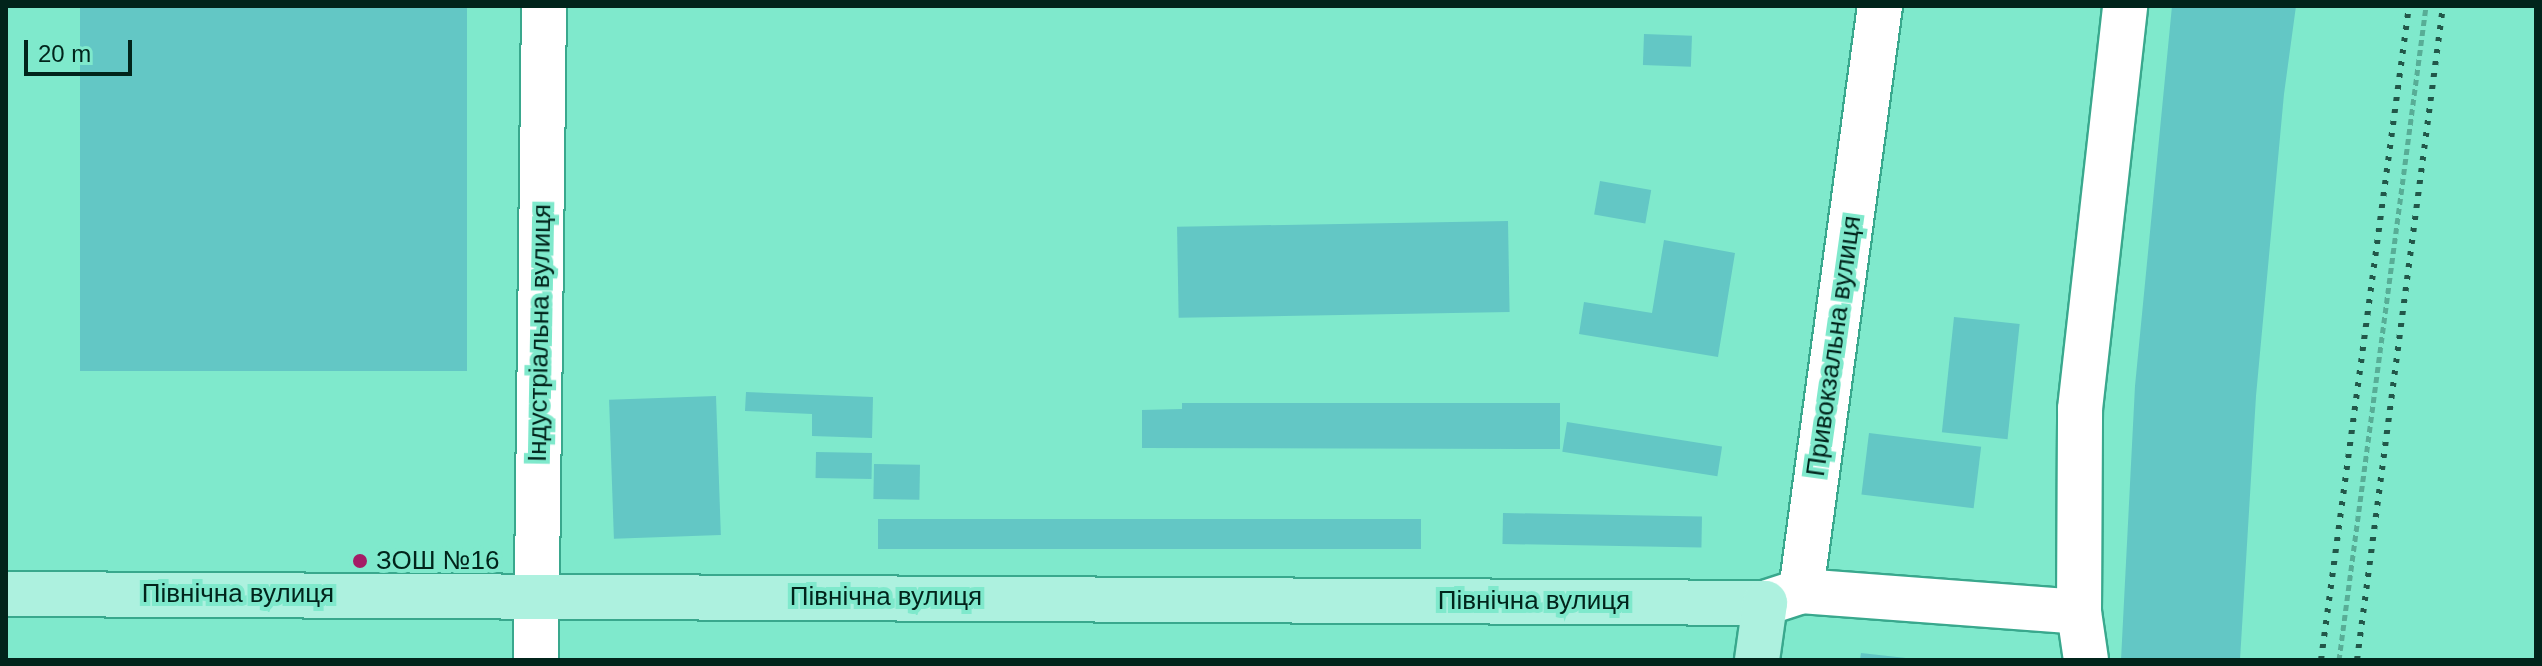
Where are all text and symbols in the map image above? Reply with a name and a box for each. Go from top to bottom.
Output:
scale bar [28,24,136,74]
text: 20 m [38,40,91,67]
street label: Індустріальна вулиця [522,204,558,462]
street label: Привокзальна вулиця [1800,214,1868,478]
place label: ЗОШ №16 [376,545,500,577]
marker: ЗОШ №16 [351,552,369,570]
street label: Північна вулиця [142,578,334,610]
street label: Північна вулиця [790,581,982,613]
street label: Північна вулиця [1438,585,1630,617]

